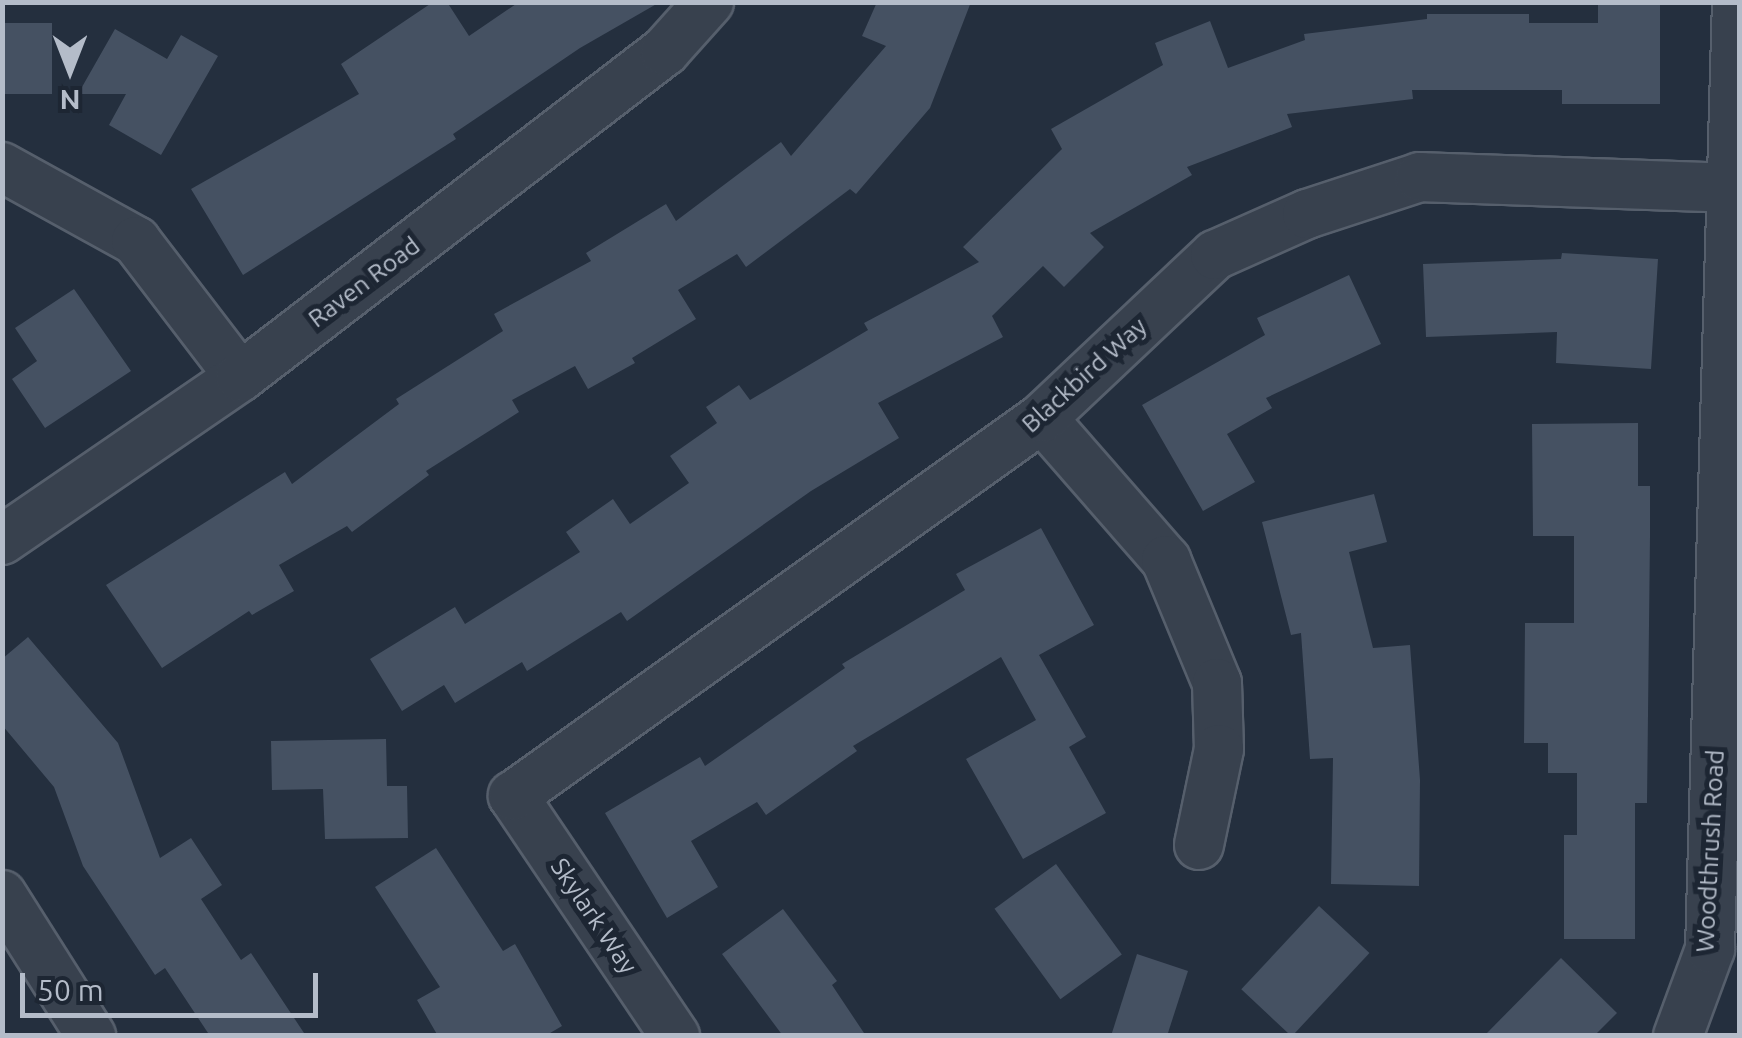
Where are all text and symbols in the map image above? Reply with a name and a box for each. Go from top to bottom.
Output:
north arrow [20,20,120,120]
text: N [60,85,80,116]
street label: Raven Road [302,230,426,334]
street label: Blackbird Way [1015,311,1153,439]
street label: Woodthrush Road [1690,749,1730,953]
street label: Skylark Way [544,853,644,979]
scale bar [25,953,322,1015]
text: 50 m [37,973,104,1007]

